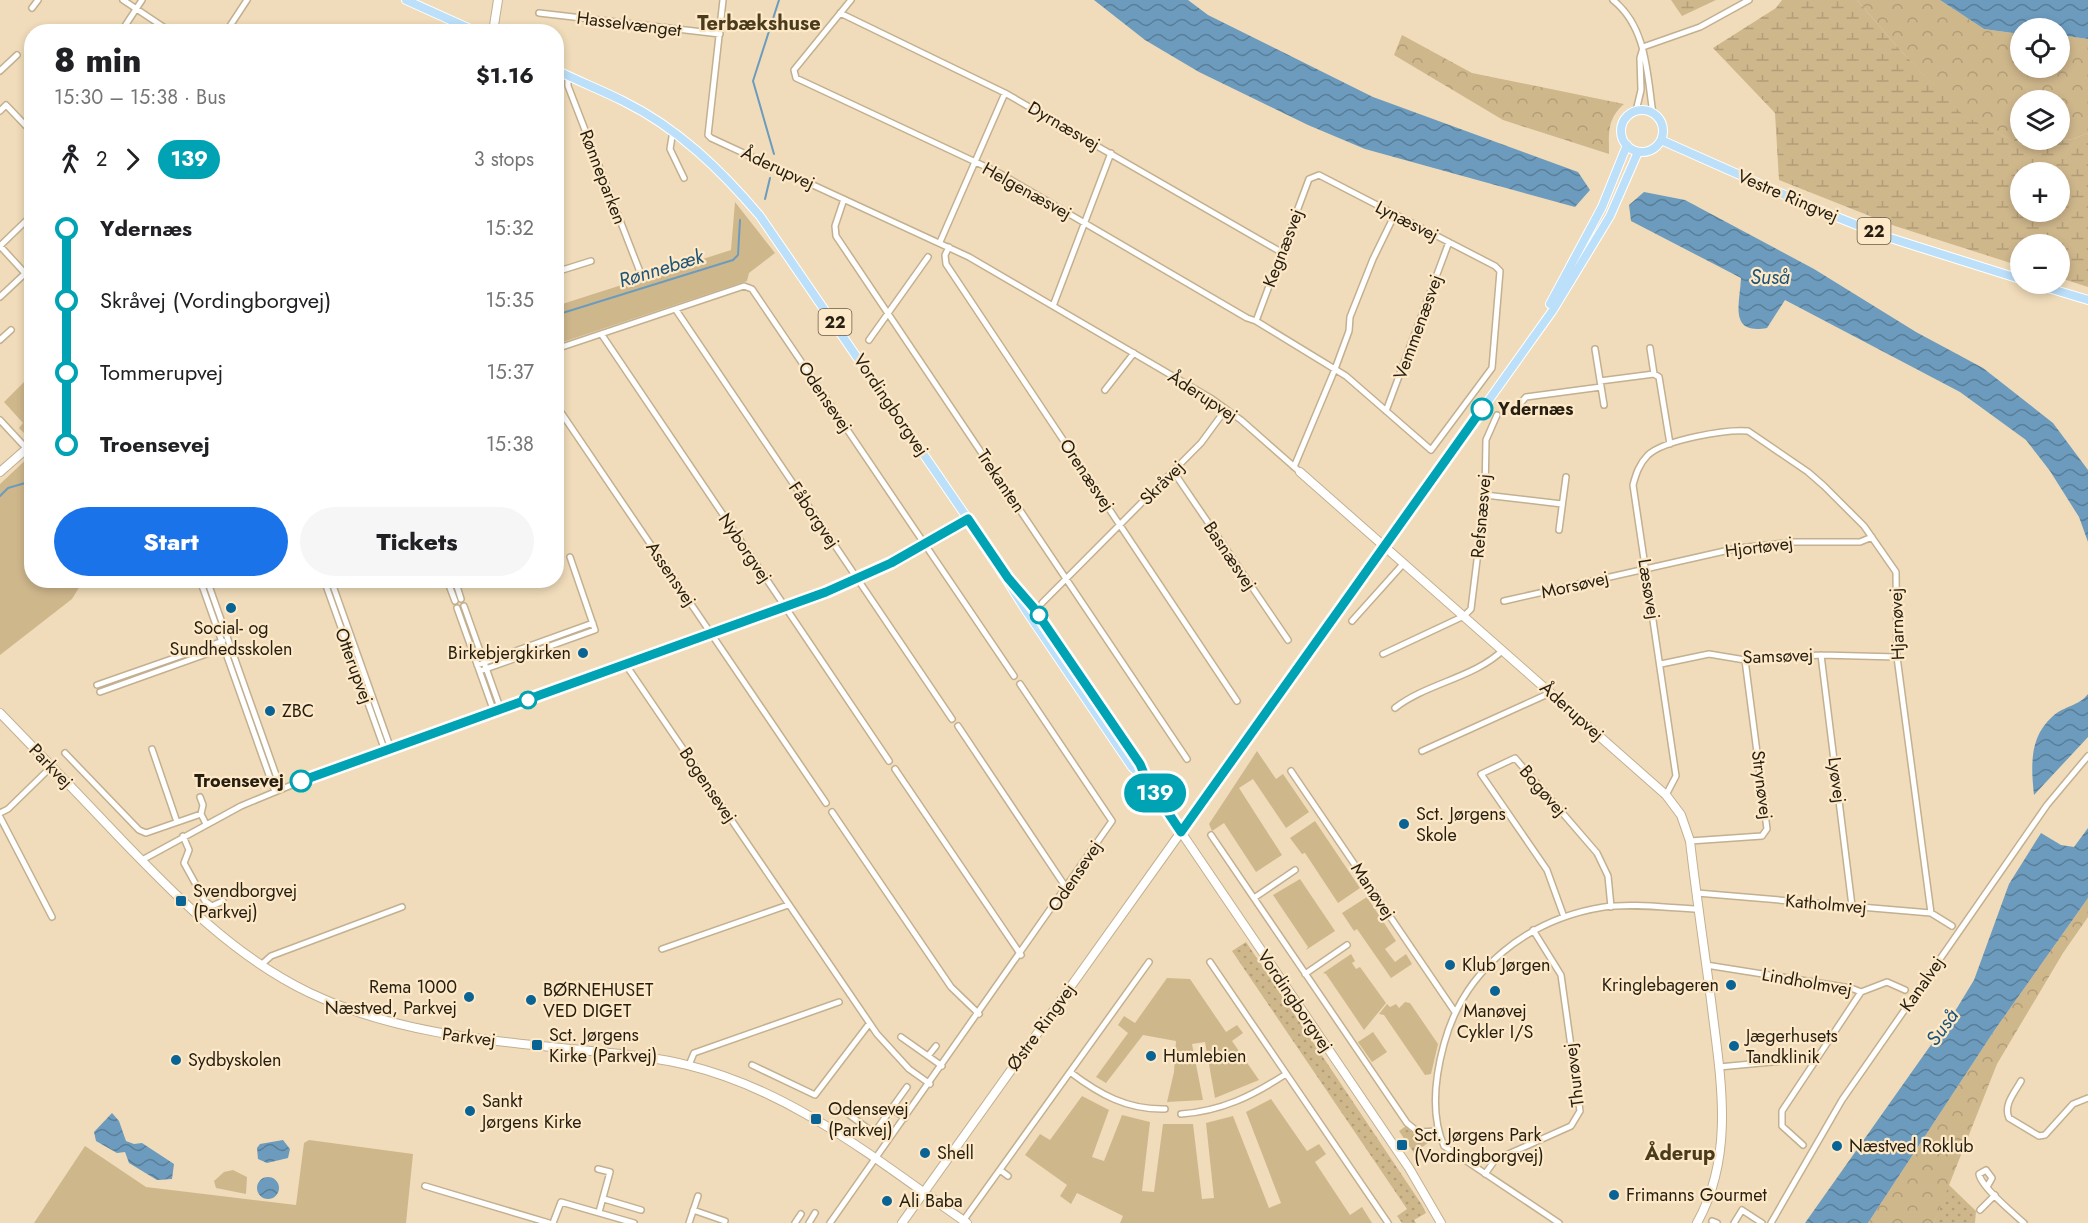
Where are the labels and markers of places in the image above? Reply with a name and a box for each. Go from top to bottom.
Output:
place label: Ydernæs [1497,396,1573,422]
marker: Ydernæs [1471,398,1493,420]
marker: Social- og Sundhedsskolen [224,601,238,615]
unlabelled marker [1030,606,1048,624]
place label: Social- og Sundhedsskolen [170,615,292,662]
place label: Birkebjergkirken [448,640,571,666]
marker: Birkebjergkirken [576,646,590,660]
unlabelled marker [519,691,537,709]
place label: ZBC [282,698,314,724]
marker: ZBC [263,704,277,718]
place label: Troensevej [194,768,284,794]
marker: Troensevej [290,770,312,792]
place label: Sct. Jørgens Skole [1416,801,1506,848]
marker: Sct. Jørgens Skole [1397,817,1411,831]
place label: Svendborgvej (Parkvej) [193,878,297,925]
marker: Svendborgvej (Parkvej) [174,894,188,908]
place label: Klub Jørgen [1462,952,1550,978]
marker: Klub Jørgen [1443,958,1457,972]
place label: Kringlebageren [1602,972,1719,998]
place label: Rema 1000 Næstved, Parkvej [325,974,457,1021]
place label: BØRNEHUSET VED DIGET [543,977,654,1024]
marker: Kringlebageren [1724,978,1738,992]
marker: Manøvej Cykler I/S [1488,984,1502,998]
marker: Rema 1000 Næstved, Parkvej [462,990,476,1004]
marker: BØRNEHUSET VED DIGET [524,993,538,1007]
place label: Manøvej Cykler I/S [1457,998,1533,1045]
place label: Sct. Jørgens Kirke (Parkvej) [549,1022,657,1069]
place label: Jægerhusets Tandklinik [1744,1023,1838,1070]
marker: Sct. Jørgens Kirke (Parkvej) [530,1038,544,1052]
marker: Jægerhusets Tandklinik [1727,1039,1741,1053]
place label: Humlebien [1163,1043,1246,1069]
place label: Sydbyskolen [188,1047,282,1073]
marker: Humlebien [1144,1049,1158,1063]
marker: Sydbyskolen [169,1053,183,1067]
place label: Sankt Jørgens Kirke [480,1088,582,1135]
place label: Odensevej (Parkvej) [828,1096,909,1143]
marker: Sankt Jørgens Kirke [463,1104,477,1118]
marker: Odensevej (Parkvej) [809,1112,823,1126]
place label: Sct. Jørgens Park (Vordingborgvej) [1414,1122,1544,1169]
place label: Næstved Roklub [1849,1133,1974,1159]
marker: Sct. Jørgens Park (Vordingborgvej) [1395,1138,1409,1152]
marker: Næstved Roklub [1830,1139,1844,1153]
place label: Shell [937,1140,974,1166]
marker: Shell [918,1146,932,1160]
place label: Frimanns Gourmet [1626,1182,1767,1208]
place label: Ali Baba [899,1188,963,1214]
marker: Frimanns Gourmet [1607,1188,1621,1202]
marker: Ali Baba [880,1194,894,1208]

